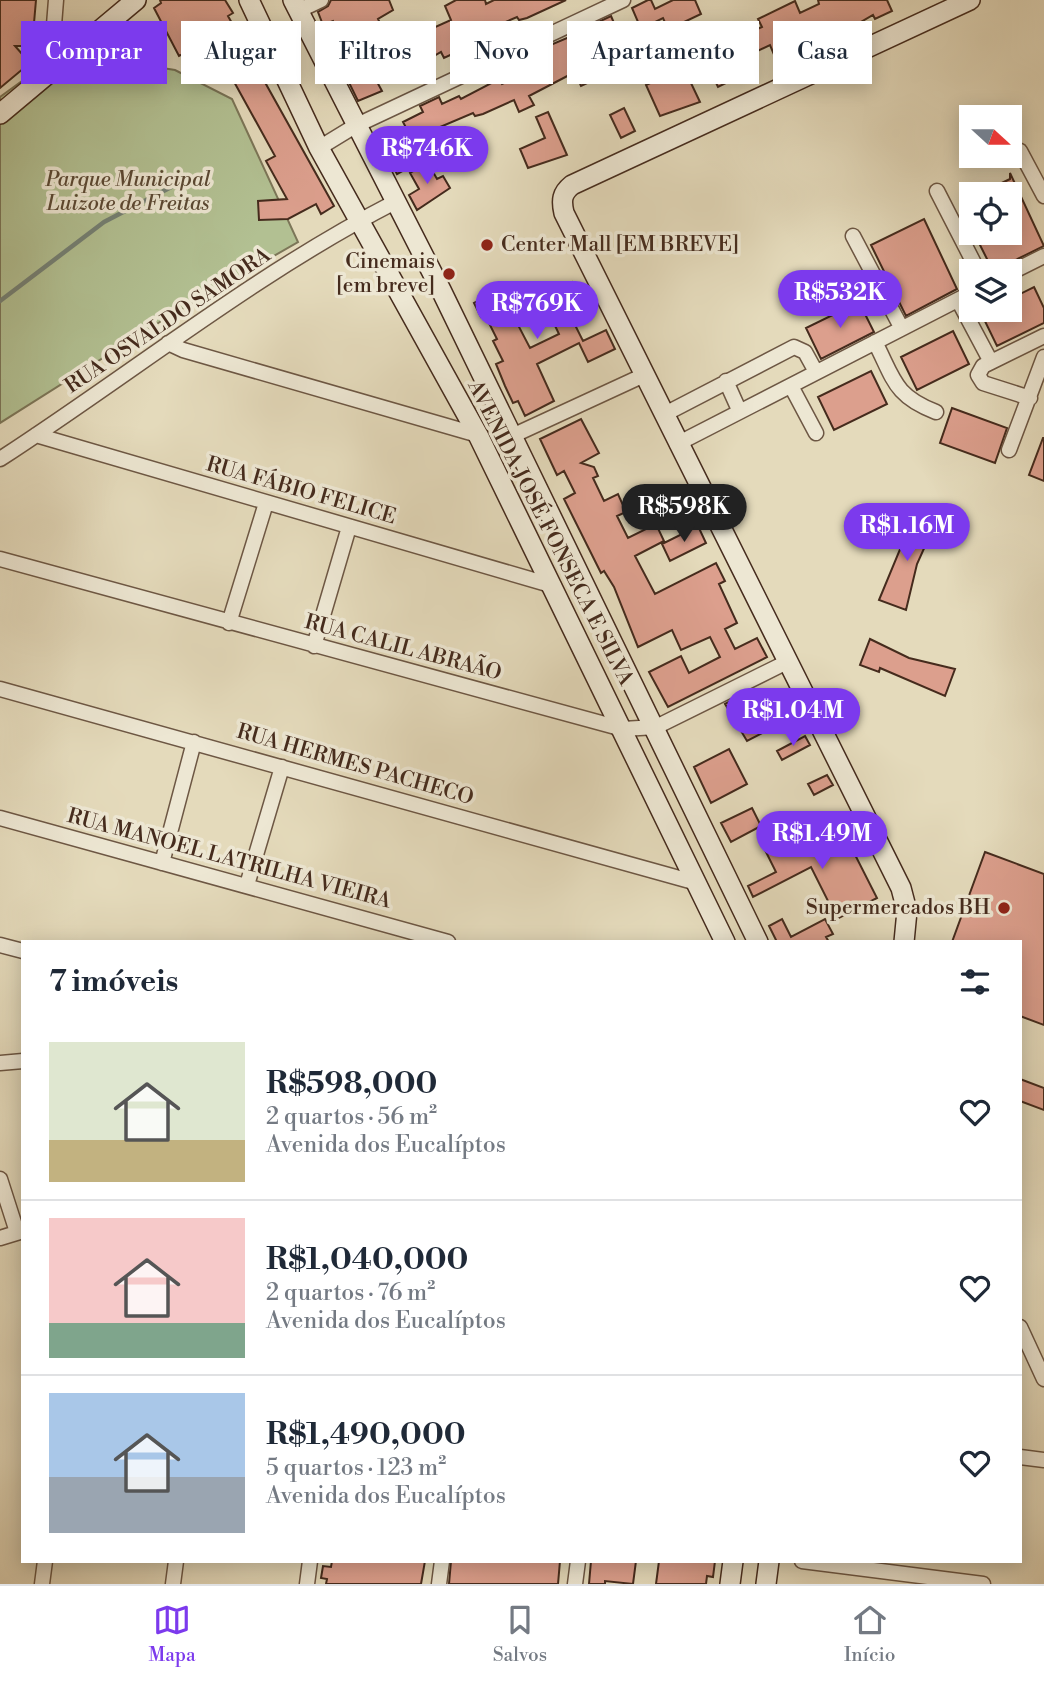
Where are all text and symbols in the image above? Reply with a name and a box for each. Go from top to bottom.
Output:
chip: Comprar [21,21,167,84]
chip: Alugar [181,21,301,84]
chip: Filtros [315,21,436,84]
chip: Novo [450,21,553,84]
chip: Apartamento [567,21,759,84]
chip: Casa [773,21,872,84]
north arrow [959,105,1022,168]
map controls [959,105,1022,322]
pin: R$746K [370,127,484,186]
text: R$746K [381,135,473,163]
park label: Parque Municipal Luizote de Freitas [45,167,211,217]
button: locate [959,182,1022,245]
place label: Center Mall [EM BREVE] [501,232,739,258]
marker: Center Mall [EM BREVE] [479,237,495,253]
street label: RUA OSVALDO SAMORA [60,242,276,400]
place label: Cinemais [em breve] [336,249,435,299]
button: layers [959,259,1022,322]
marker: Cinemais [em breve] [441,266,457,282]
pin: R$532K [783,270,897,330]
text: R$532K [794,279,886,307]
pin: R$769K [480,282,594,341]
text: R$769K [492,290,582,318]
street label: AVENIDA JOSÉ FONSECA E SILVA [461,374,641,691]
street label: RUA FÁBIO FELICE [203,449,400,531]
pin: R$598K [627,484,741,544]
text: R$598K [638,493,730,521]
pin: R$1.16M [842,504,972,563]
text: R$1.16M [860,512,954,540]
street label: RUA CALIL ABRAÃO [302,607,505,687]
pin: R$1.04M [728,688,858,748]
text: R$1.04M [742,697,844,725]
street label: RUA HERMES PACHECO [234,719,476,811]
street label: RUA MANOEL LATRILHA VIEIRA [64,803,394,915]
pin: R$1.49M [757,812,887,871]
text: R$1.49M [772,820,872,848]
place label: Supermercados BH [806,895,990,921]
marker: Supermercados BH [996,900,1012,916]
text: 7 imóveis [49,963,178,1001]
icon: filters [956,963,994,1001]
text: R$598,000 [266,1065,437,1103]
icon: home [105,1070,189,1154]
icon: heart [956,1093,994,1131]
text: 2 quartos · 56 m² [266,1103,437,1131]
text: Avenida dos Eucalíptos [266,1131,506,1159]
text: R$1,040,000 [266,1241,468,1279]
icon: home [105,1246,189,1330]
icon: heart [956,1269,994,1307]
text: 2 quartos · 76 m² [266,1279,435,1307]
text: Avenida dos Eucalíptos [266,1307,506,1335]
text: R$1,490,000 [266,1416,466,1454]
icon: home [105,1421,189,1505]
icon: heart [956,1444,994,1482]
text: 5 quartos · 123 m² [266,1454,446,1482]
text: Avenida dos Eucalíptos [266,1482,506,1510]
tab: Mapa [149,1601,196,1667]
tab: Salvos [493,1601,547,1667]
tab: Início [844,1601,895,1667]

